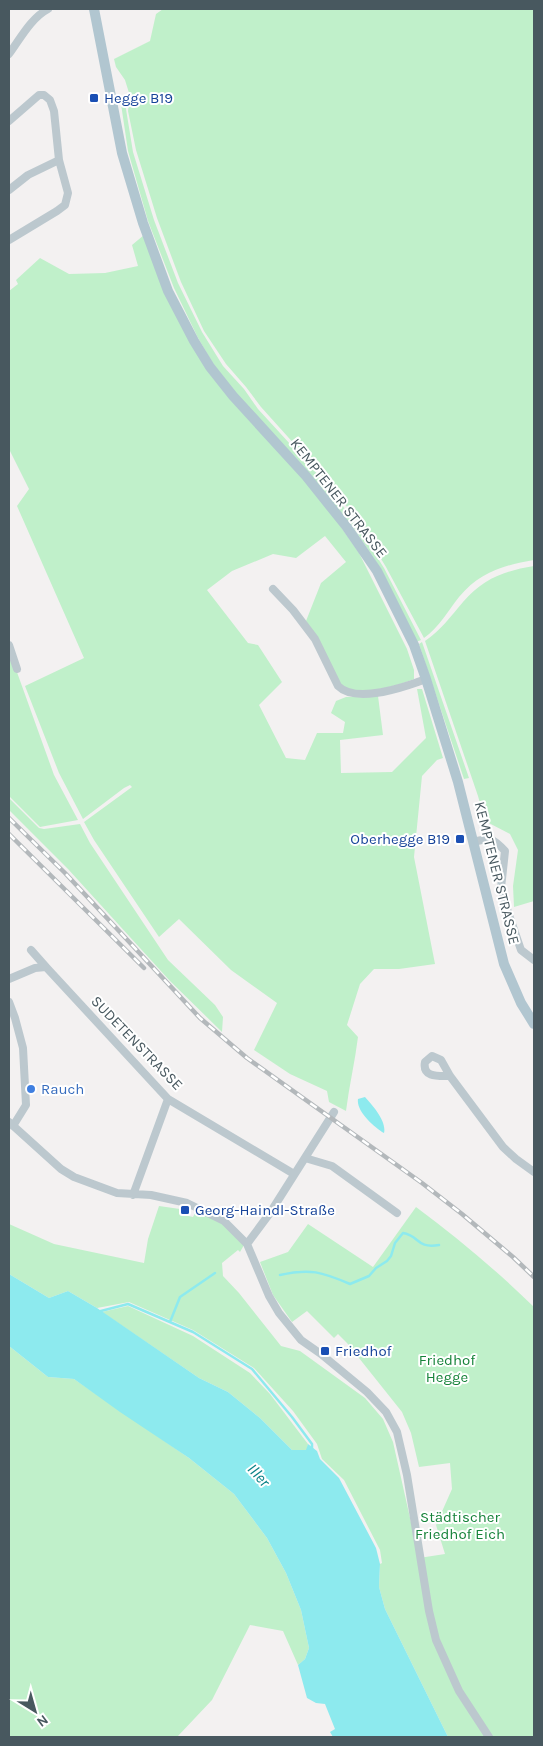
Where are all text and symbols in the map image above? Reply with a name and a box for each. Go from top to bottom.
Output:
place label: Hegge B19 [104,89,173,107]
marker: Hegge B19 [88,92,100,104]
street label: KEMPTENER STRASSE [287,435,391,561]
street label: KEMPTENER STRASSE [471,800,523,946]
place label: Oberhegge B19 [350,830,450,848]
marker: Oberhegge B19 [454,833,466,845]
street label: SUDETENSTRASSE [87,992,187,1094]
place label: Rauch [41,1080,84,1098]
marker: Rauch [25,1083,37,1095]
place label: Georg-Haindl-Straße [195,1201,335,1219]
marker: Georg-Haindl-Straße [179,1204,191,1216]
place label: Friedhof [335,1342,393,1360]
marker: Friedhof [319,1345,331,1357]
park label: Friedhof Hegge [419,1351,476,1386]
water label: Iller [244,1459,275,1491]
park label: Städtischer Friedhof Eich [415,1508,505,1543]
north arrow [10,1686,60,1736]
text: N [33,1711,52,1731]

